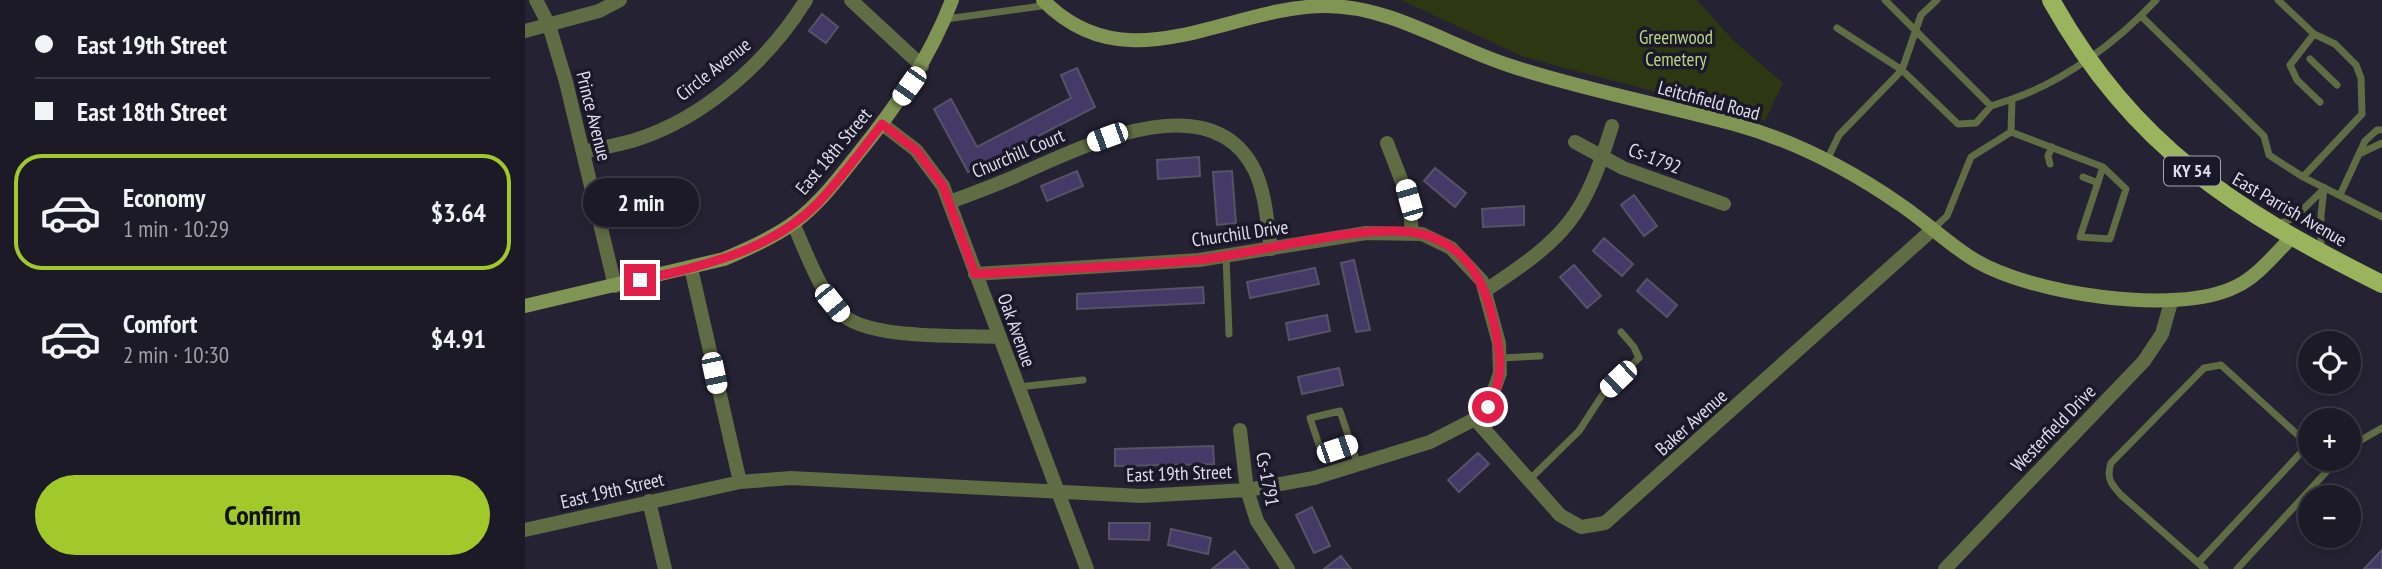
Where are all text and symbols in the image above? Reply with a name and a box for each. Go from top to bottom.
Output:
park label: Greenwood Cemetery [1639,25,1713,71]
text: East 19th Street [77,28,227,61]
street label: Circle Avenue [671,32,755,106]
car [889,63,930,109]
street label: Prince Avenue [571,69,617,163]
street label: Leitchfield Road [1655,75,1763,125]
text: East 18th Street [77,95,227,128]
street label: East 18th Street [790,102,877,199]
car [1084,120,1131,154]
street label: Churchill Court [968,122,1069,183]
street label: Cs-1792 [1625,137,1685,179]
road number: KY 54 [2164,156,2220,186]
street label: East Parrish Avenue [2229,167,2352,251]
car [1394,177,1425,223]
callout: 2 min [582,178,698,228]
icon: car [39,181,102,244]
text: Economy [123,181,205,214]
text: 2 min [618,188,664,217]
text: $3.64 [431,196,486,229]
text: 1 min · 10:29 [123,214,229,243]
street label: Churchill Drive [1190,214,1290,252]
route end [624,264,656,296]
car [811,280,854,326]
street label: Oak Avenue [993,290,1041,370]
icon: car [39,307,102,370]
text: Comfort [123,307,197,340]
text: $4.91 [431,322,486,355]
map controls [2298,331,2361,548]
button: locate [2298,331,2361,394]
text: 2 min · 10:30 [123,340,229,369]
car [700,350,729,396]
car [1596,357,1641,401]
street label: Westerfield Drive [2006,379,2101,477]
street label: Baker Avenue [1650,383,1732,460]
route start [1472,391,1504,423]
button: + [2298,408,2361,471]
car [1314,432,1361,466]
street label: Cs-1791 [1251,450,1285,508]
street label: East 19th Street [1126,459,1233,487]
street label: East 19th Street [558,466,667,514]
button: Confirm [35,475,490,555]
button: − [2298,485,2361,548]

